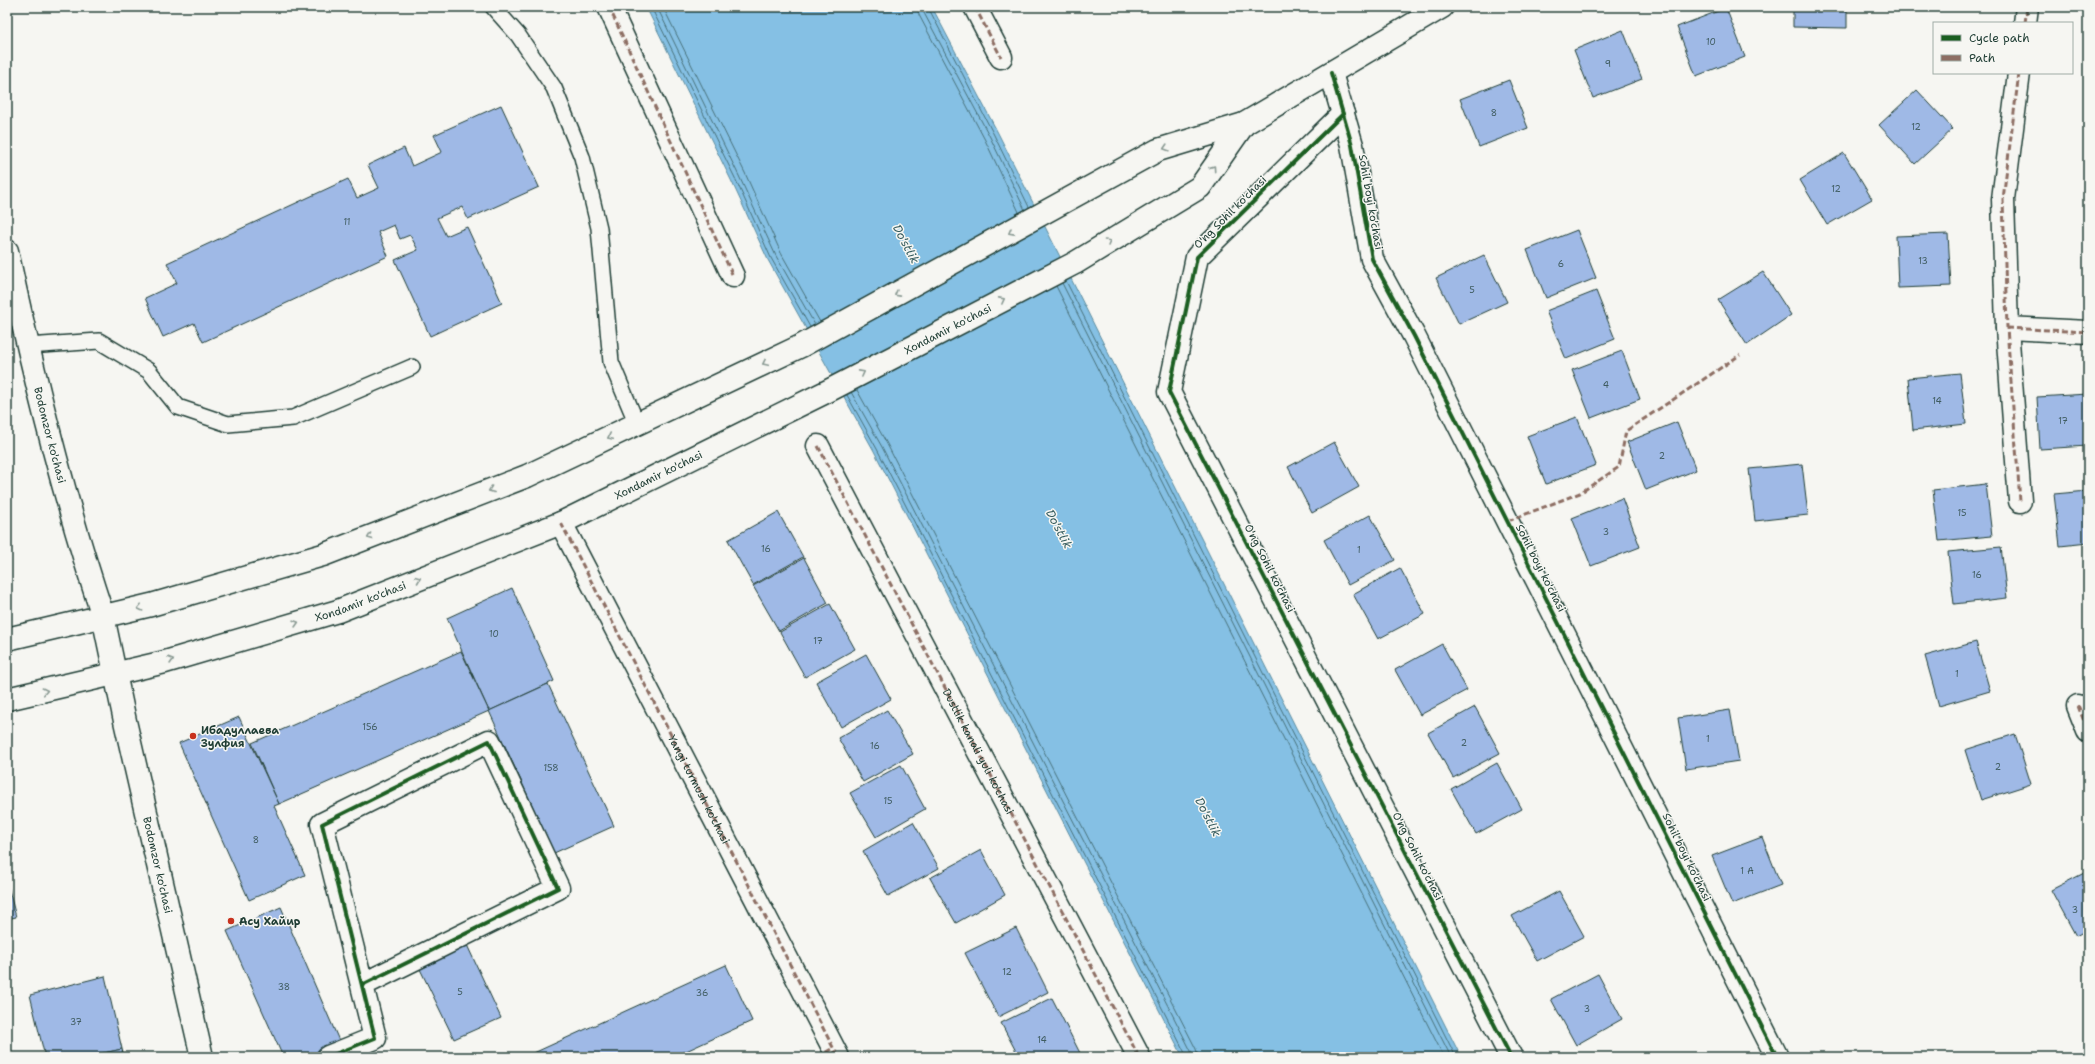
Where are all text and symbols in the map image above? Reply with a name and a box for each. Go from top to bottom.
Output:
legend [1933,22,2073,74]
text: Cycle path [1969,30,2030,46]
house number: 10 [1706,36,1716,48]
text: Path [1969,50,1995,66]
house number: 9 [1605,58,1611,70]
house number: 8 [1491,107,1497,119]
house number: 12 [1911,121,1921,133]
one-way arrow [1163,143,1170,152]
street label: Sohil boyi ko'chasi [1355,153,1386,251]
one-way arrow [1208,165,1216,172]
street label: O'ng Sohil ko'chasi [1191,173,1270,252]
house number: 12 [1831,183,1841,195]
house number: 11 [343,216,351,228]
water label: Do'stlik [889,222,923,266]
one-way arrow [1008,227,1016,234]
one-way arrow [1104,240,1111,247]
house number: 13 [1918,255,1928,267]
house number: 6 [1558,258,1564,270]
house number: 5 [1469,284,1475,296]
one-way arrow [894,289,901,296]
one-way arrow [998,298,1006,305]
street label: Xondamir ko'chasi [902,301,994,358]
one-way arrow [762,358,770,366]
one-way arrow [858,371,865,378]
house number: 4 [1603,379,1609,391]
street label: Bodomzor ko'chasi [30,385,69,485]
house number: 14 [1932,395,1942,407]
house number: 17 [2058,415,2068,427]
one-way arrow [607,432,614,440]
street label: Xondamir ko'chasi [612,447,705,503]
house number: 2 [1659,450,1665,462]
one-way arrow [488,485,496,493]
water label: Do'stlik [1042,507,1076,551]
house number: 15 [1957,507,1967,519]
street label: O'ng Sohil ko'chasi [1241,521,1298,615]
street label: Sohil boyi ko'chasi [1512,522,1569,615]
house number: 3 [1603,526,1609,538]
one-way arrow [367,532,374,540]
house number: 16 [761,543,771,555]
house number: 1 [1357,544,1361,556]
house number: 16 [1972,569,1982,581]
one-way arrow [415,576,422,584]
street label: Xondamir ko'chasi [313,578,408,625]
one-way arrow [137,603,143,611]
one-way arrow [292,619,299,628]
house number: 10 [489,628,499,640]
house number: 17 [813,635,823,647]
one-way arrow [168,656,175,665]
house number: 1 [1955,668,1959,680]
street label: Dustlik kanali yuli ko'chasi [939,686,1017,817]
one-way arrow [42,687,48,695]
house number: 156 [362,721,378,733]
place label: Ибадуллаева Зулфия [201,723,279,751]
marker: Ибадуллаева Зулфия [188,731,198,741]
street label: Yangi turmush ko'chasi [664,732,733,847]
house number: 1 [1706,733,1710,745]
house number: 2 [1461,737,1467,749]
house number: 16 [870,740,880,752]
house number: 2 [1995,761,2001,773]
house number: 158 [543,762,559,774]
house number: 15 [883,795,893,807]
water label: Do'stlik [1191,795,1225,840]
street label: O'ng Sohil ko'chasi [1389,809,1446,903]
street label: Sohil boyi ko'chasi [1659,811,1714,904]
street label: Bodomzor ko'chasi [139,815,176,915]
house number: 8 [253,834,259,846]
house number: 1 А [1740,865,1754,877]
house number: 3 [2072,904,2078,916]
place label: Асу Хайир [239,914,301,929]
marker: Асу Хайир [226,916,236,926]
house number: 12 [1002,966,1012,978]
house number: 38 [278,981,290,993]
house number: 5 [457,986,463,998]
house number: 36 [696,987,708,999]
house number: 3 [1584,1003,1590,1015]
house number: 37 [70,1016,82,1028]
house number: 14 [1037,1034,1047,1046]

